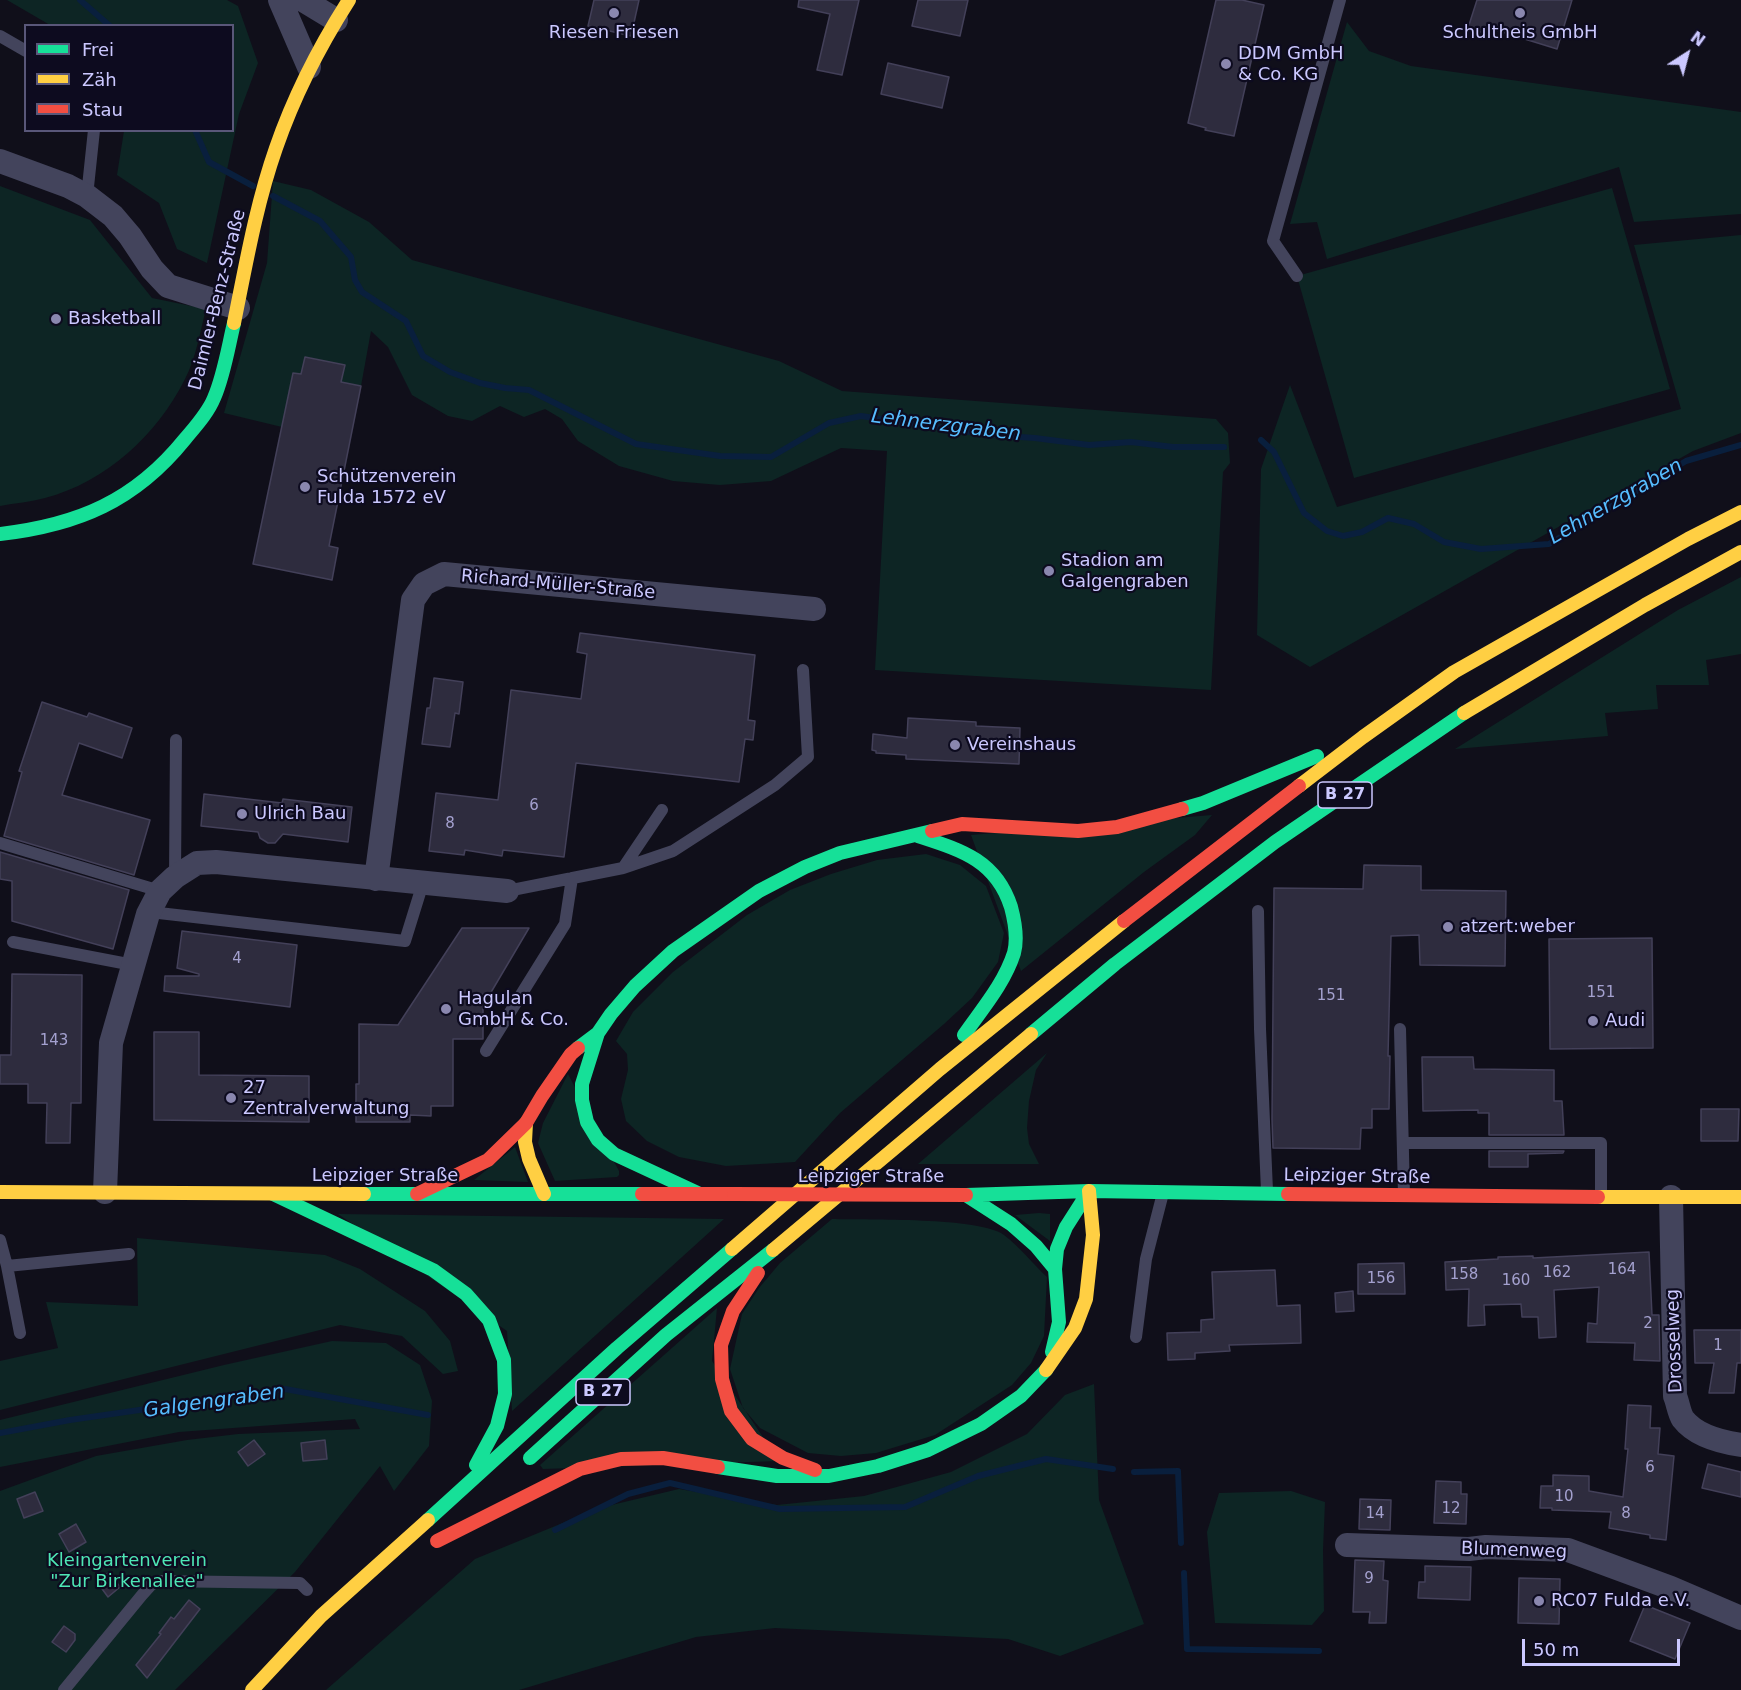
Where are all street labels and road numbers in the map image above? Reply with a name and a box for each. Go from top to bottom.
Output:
street label: Daimler-Benz-Straße [185,207,251,393]
street label: Richard-Müller-Straße [460,566,656,604]
road number: B 27 [1318,782,1372,808]
street label: Leipziger Straße [312,1165,458,1187]
street label: Leipziger Straße [1284,1165,1430,1189]
street label: Leipziger Straße [798,1166,944,1188]
street label: Drosselweg [1662,1289,1688,1393]
road number: B 27 [576,1379,630,1405]
street label: Blumenweg [1461,1538,1567,1564]

